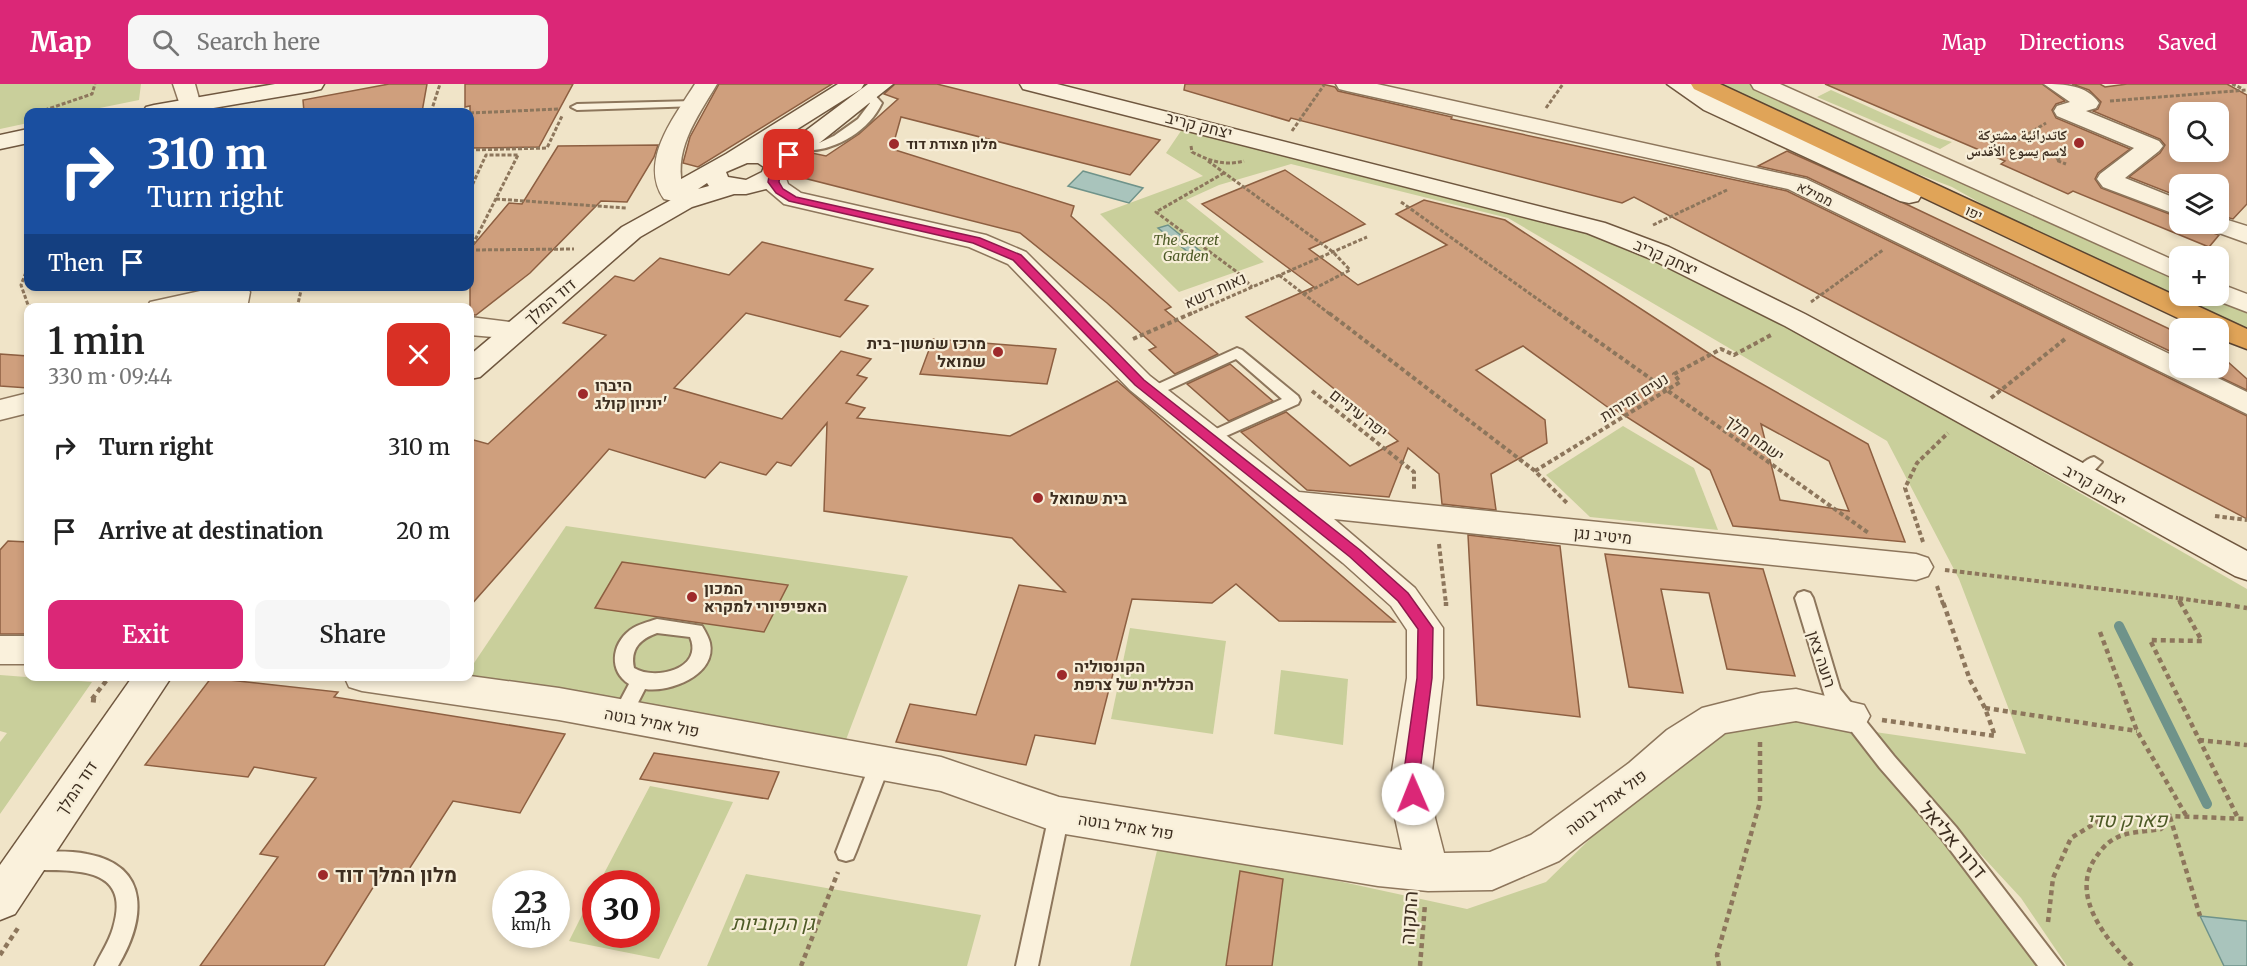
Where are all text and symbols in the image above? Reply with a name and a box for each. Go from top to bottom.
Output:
search box [128,15,548,69]
text: Map [30,24,92,60]
icon: search [149,26,182,59]
text: Search here [197,28,320,56]
text: Map [1942,29,1986,56]
text: Directions [2019,29,2124,56]
text: Saved [2157,29,2217,56]
map controls [2169,102,2229,378]
button: search [2169,102,2229,162]
street label: יצחק קריב [1164,107,1234,143]
place label: كاتدرائية مشتركة لاسم يسوع الأقدس [1966,126,2067,161]
text: 310 m [147,128,267,180]
pin [763,129,814,180]
icon: right [48,132,126,210]
place label: מלון מצודת דוד [906,135,997,153]
marker: كاتدرائية مشتركة لاسم يسوع الأقدس [2072,136,2086,150]
marker: מלון מצודת דוד [887,137,901,151]
icon: arrive [772,138,805,171]
button: layers [2169,174,2229,234]
street label: ממילא [1794,178,1836,210]
text: Turn right [147,180,284,214]
street label: יפו [1962,201,1986,225]
park label: The Secret Garden [1153,231,1219,265]
street label: יצחק קריב [1631,234,1701,280]
icon: arrive [116,246,149,279]
button: + [2169,246,2229,306]
text: Then [48,249,104,277]
street label: נאות דשא [1181,267,1249,313]
street label: דוד המלך [520,274,580,328]
button: − [2169,318,2229,378]
text: 1 min [48,319,145,364]
button: close [387,323,450,386]
place label: מרכז שמשון-בית שמואל [867,333,986,371]
marker: מרכז שמשון-בית שמואל [991,345,1005,359]
text: 330 m · 09:44 [48,364,172,389]
street label: נעים זמירות [1596,368,1672,426]
place label: היברו יוניון קולג' [595,375,668,413]
street label: יפה עיניים [1326,384,1392,442]
marker: היברו יוניון קולג' [576,387,590,401]
street label: ישמח מלך [1722,410,1788,466]
icon: right [48,431,81,464]
text: Turn right [99,433,213,461]
text: 310 m [388,433,450,461]
street label: יצחק קריב [2060,460,2130,510]
place label: בית שמואל [1050,488,1127,508]
marker: בית שמואל [1031,491,1045,505]
icon: arrive [48,515,81,548]
text: Arrive at destination [99,517,323,545]
text: 20 m [396,517,450,545]
street label: מיטיב נגן [1573,522,1633,548]
place label: המכון האפיפיורי למקרא [704,578,827,616]
marker: המכון האפיפיורי למקרא [685,590,699,604]
button: Exit [48,600,243,669]
button: Share [255,600,450,669]
street label: רועה צאן [1803,628,1841,690]
place label: הקונסוליה הכללית של צרפת [1074,656,1194,694]
marker: הקונסוליה הכללית של צרפת [1055,668,1069,682]
street label: פול אמיל בוטה [603,703,701,741]
street label: דוד המלך [51,757,101,819]
position arrow [1381,762,1445,826]
street label: פול אמיל בוטה [1561,765,1651,839]
street label: דרור אליאל [1914,796,1993,883]
park label: פארק טדי [2087,807,2169,832]
street label: פול אמיל בוטה [1077,809,1175,843]
place label: מלון המלך דוד [335,862,457,887]
marker: מלון המלך דוד [316,868,330,882]
speed limit sign: 30 [582,870,660,948]
text: 23 [514,883,548,921]
street label: התקוה [1394,890,1423,946]
park label: גן הקוביות [732,910,816,935]
text: km/h [511,915,551,934]

